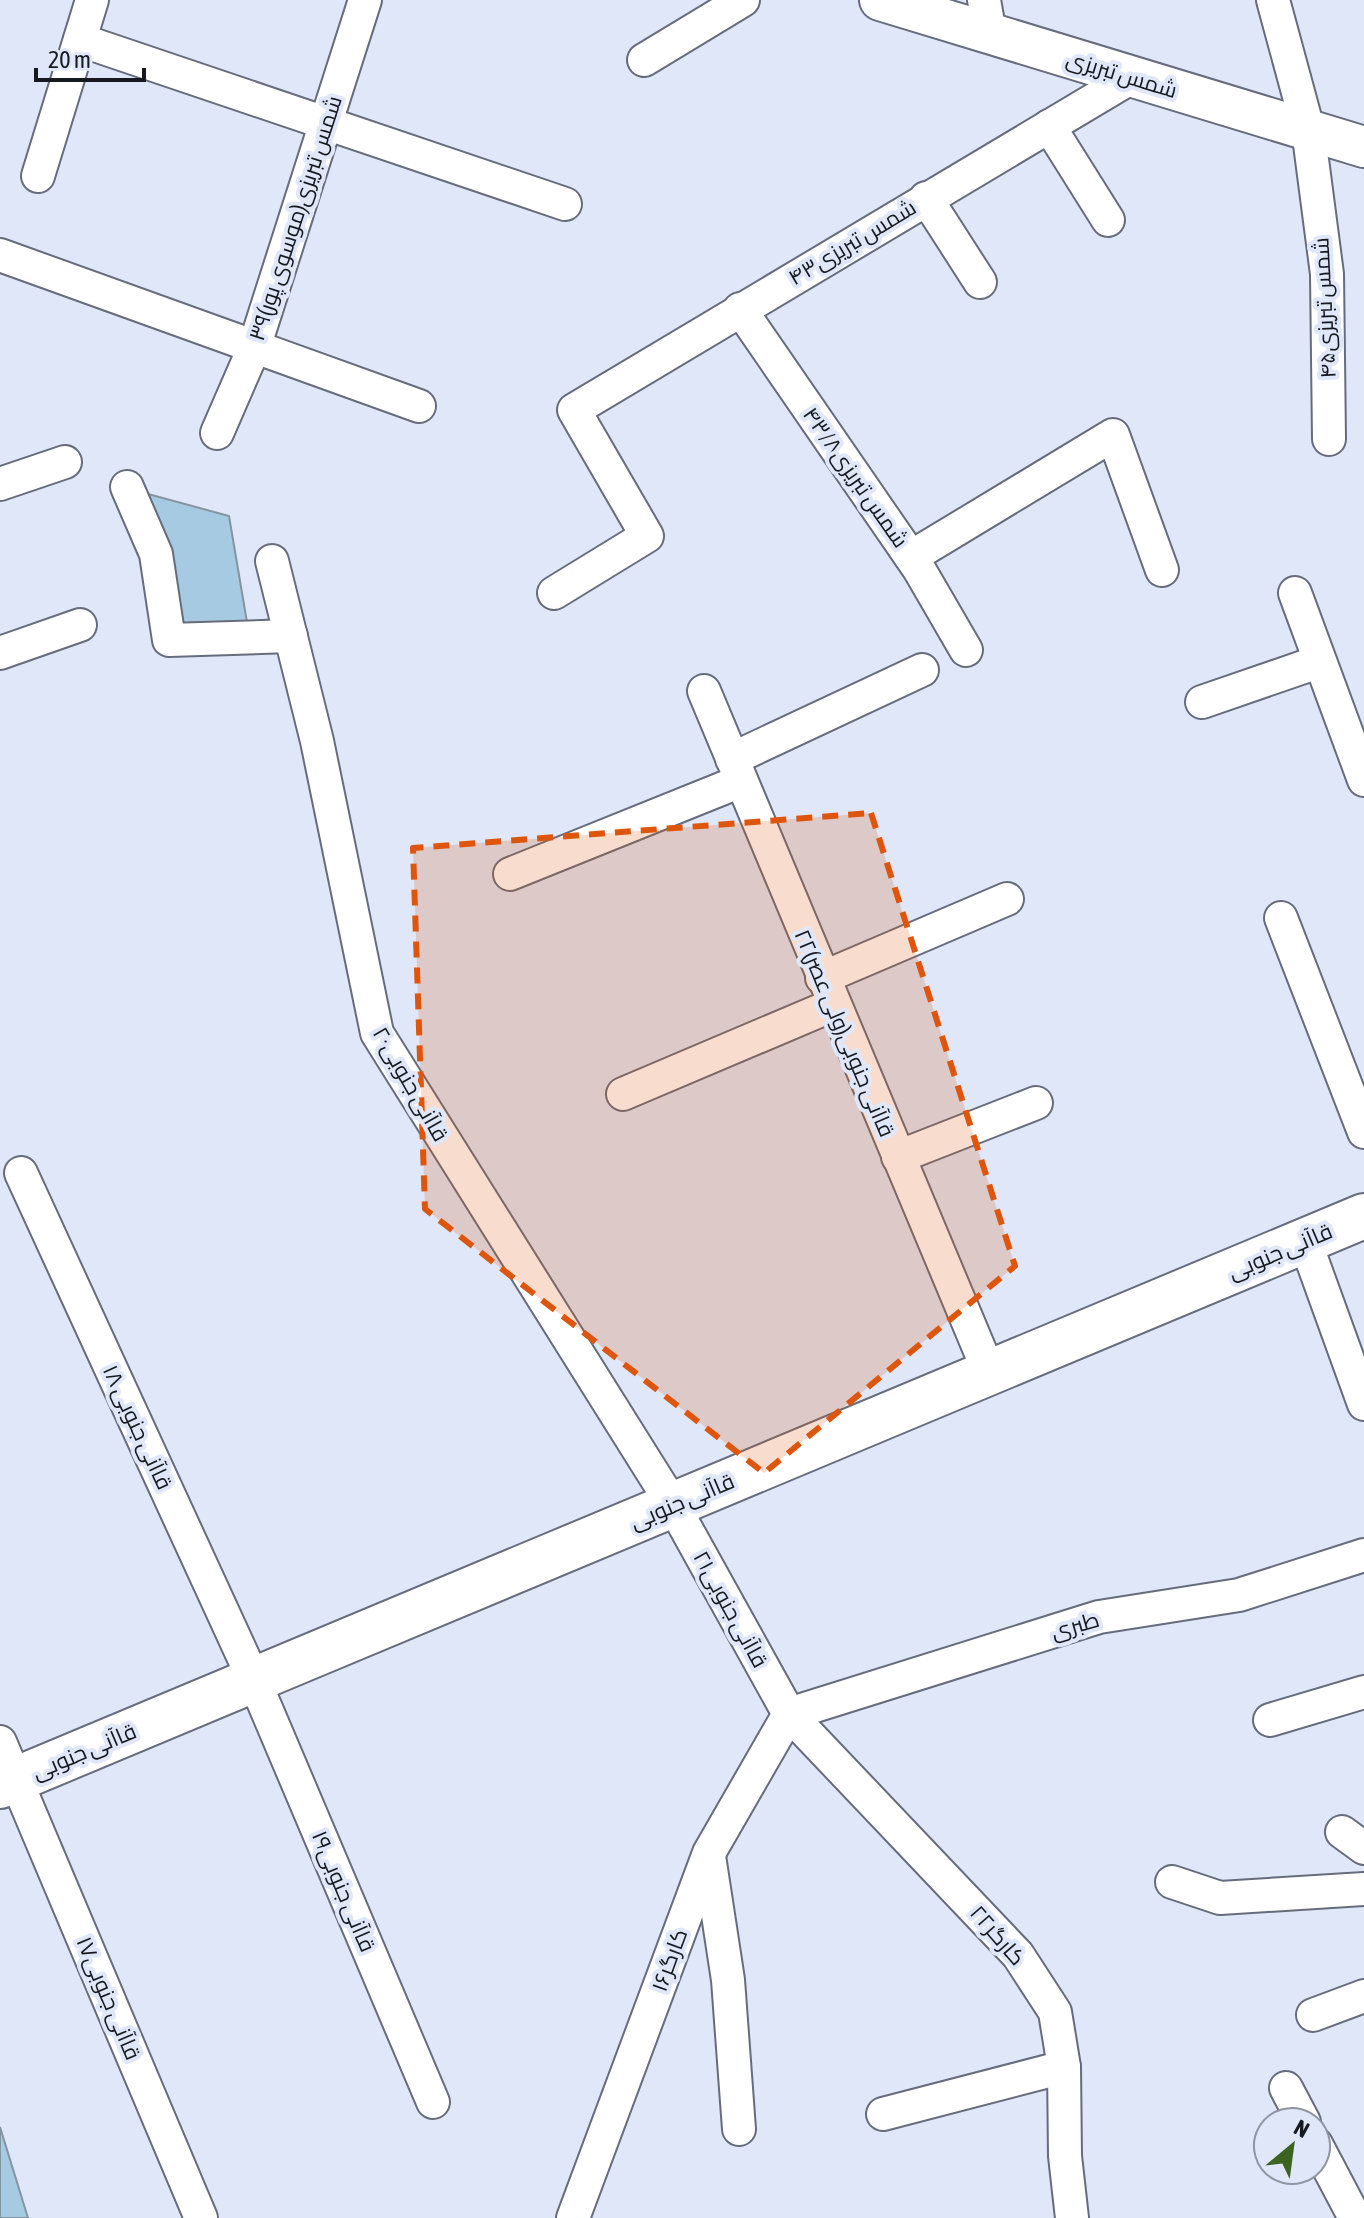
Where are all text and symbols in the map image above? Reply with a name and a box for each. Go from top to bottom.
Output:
scale bar [36,32,144,82]
street label: شمس تبریزی [1063,45,1181,104]
text: 20 m [48,46,91,73]
street label: شمس تبریزی(موسوی پور)۳۹ [243,92,349,345]
street label: شمس تبریزی۴۳ [784,194,921,291]
street label: شمس تبریزی۴۵ [1307,237,1342,379]
street label: شمس تبریزی۴۳/۸ [797,402,914,553]
street label: ۲۲قاآنی جنوبی(ولی عصر) [789,925,900,1141]
street label: ۲۰قاآنی جنوبی [367,1022,454,1146]
street label: قاآنی جنوبی [1224,1217,1336,1286]
street label: قاآنی جنوبی ۱۸ [97,1361,178,1494]
street label: قاآنی جنوبی [626,1467,738,1536]
street label: قاآنی جنوبی۲۱ [687,1546,774,1672]
street label: طبری [1048,1606,1102,1644]
street label: قاآنی جنوبی [28,1717,140,1786]
street label: قاآنی جنوبی۱۹ [306,1827,381,1956]
street label: ۲۲کارگر [965,1900,1031,1970]
street label: کارگر۱۶ [646,1925,692,1995]
street label: قاآنی جنوبی۱۷ [70,1932,147,2064]
north arrow [1252,2106,1332,2186]
text: N [1290,2114,1314,2143]

